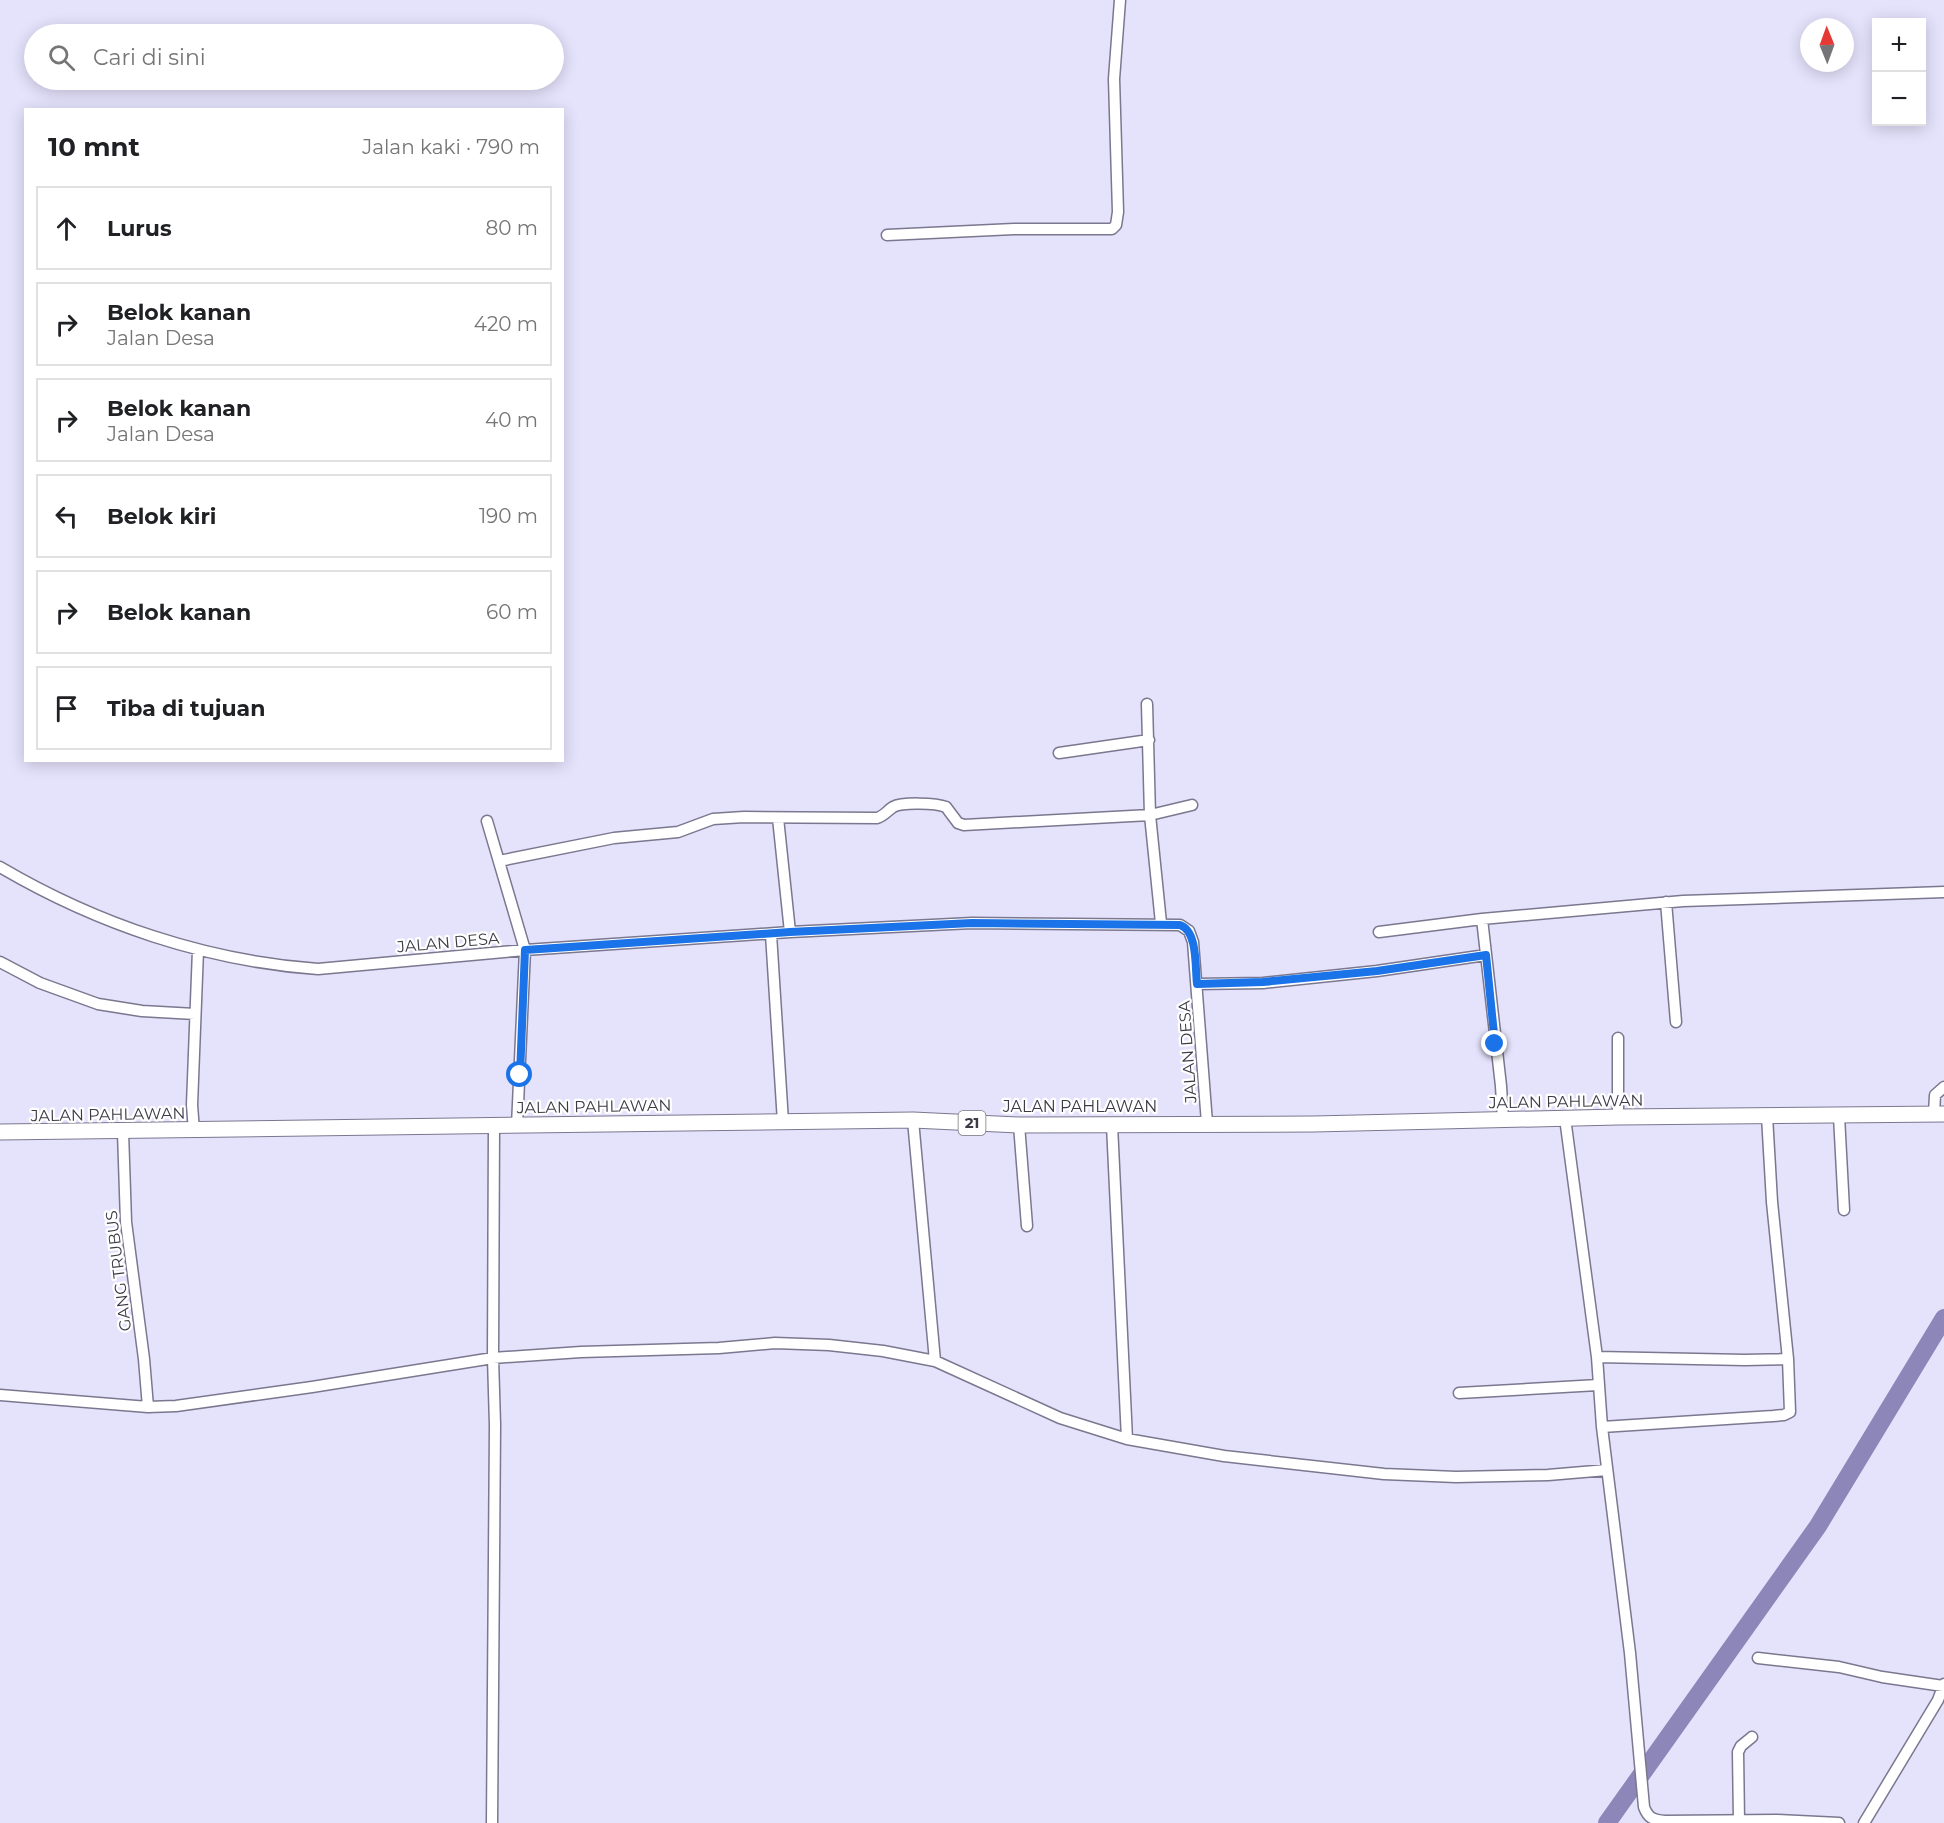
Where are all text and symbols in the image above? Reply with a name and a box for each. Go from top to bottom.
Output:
north arrow [1800,18,1854,72]
map controls [1872,18,1926,126]
button: + [1872,18,1926,72]
search box [24,24,564,90]
icon: search [45,41,78,74]
text: Cari di sini [93,44,206,71]
button: − [1872,72,1926,126]
text: 10 mnt [48,131,140,163]
text: Jalan kaki · 790 m [362,135,540,159]
icon: ahead [50,212,83,245]
text: Lurus [107,215,172,242]
text: 80 m [486,216,538,240]
text: Belok kanan [107,299,251,326]
icon: right [50,308,83,341]
text: 420 m [474,312,538,336]
text: Jalan Desa [107,326,215,350]
text: Belok kanan [107,395,251,422]
icon: right [50,404,83,437]
text: 40 m [485,408,538,432]
text: Jalan Desa [107,422,215,446]
icon: left [50,500,83,533]
text: Belok kiri [107,503,216,530]
text: 190 m [479,504,538,528]
icon: right [50,596,83,629]
text: Belok kanan [107,599,251,626]
text: 60 m [486,600,538,624]
icon: arrive [50,692,83,725]
text: Tiba di tujuan [107,695,265,722]
street label: JALAN DESA [395,929,500,957]
street label: JALAN DESA [1174,1000,1201,1105]
route end [1481,1030,1507,1056]
route start [506,1061,532,1087]
street label: JALAN PAHLAWAN [1488,1091,1643,1112]
street label: JALAN PAHLAWAN [516,1096,671,1117]
street label: JALAN PAHLAWAN [1002,1097,1157,1116]
street label: JALAN PAHLAWAN [30,1104,185,1125]
road number: 21 [958,1111,986,1135]
street label: GANG TRUBUS [102,1209,135,1332]

